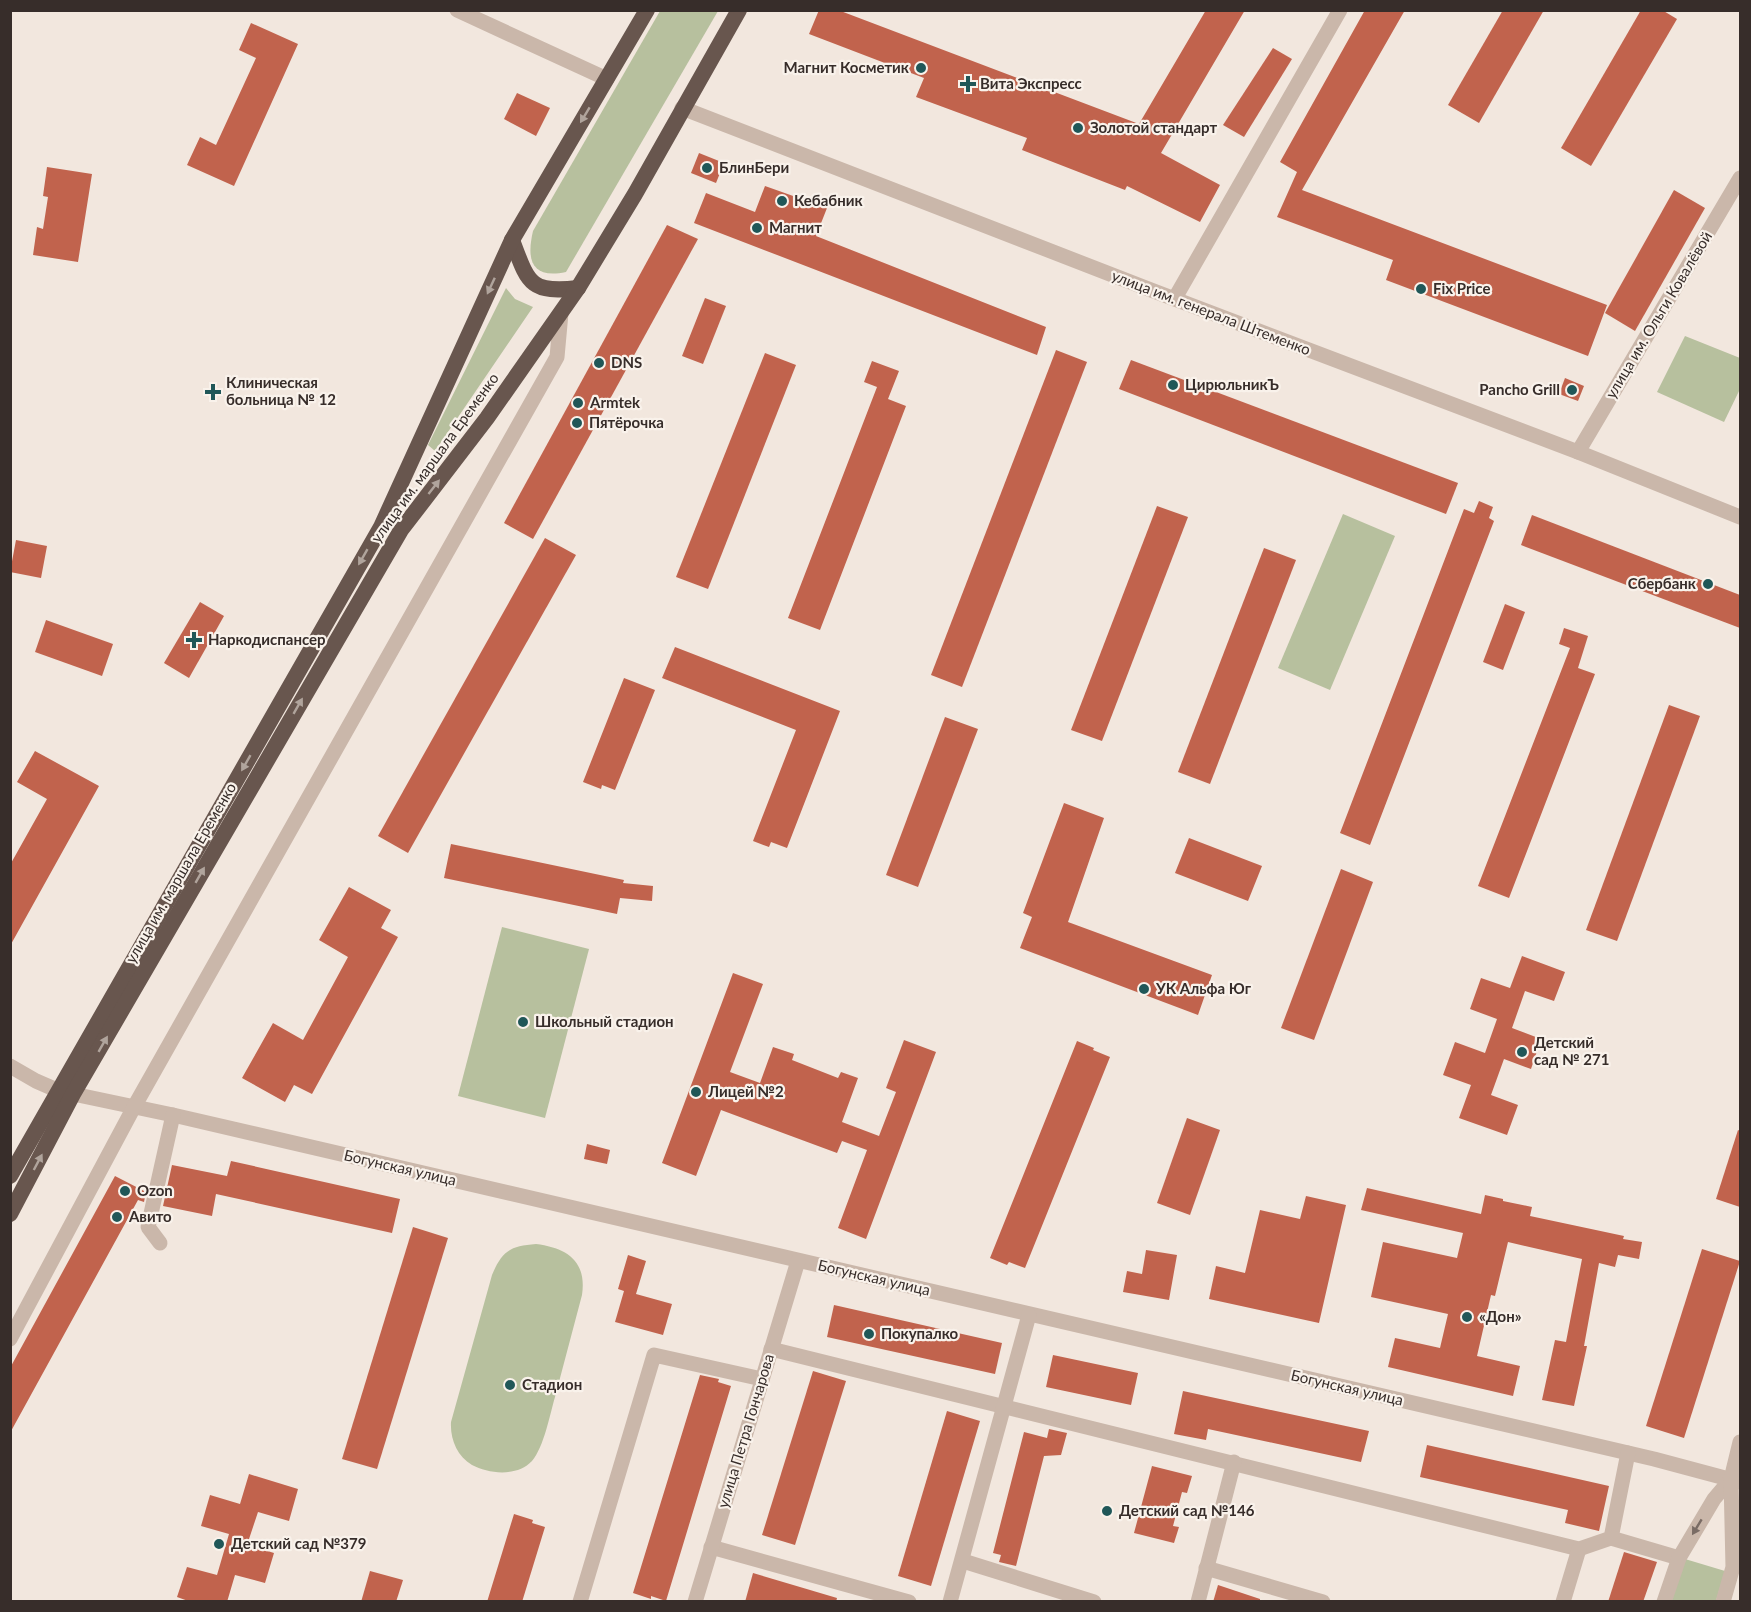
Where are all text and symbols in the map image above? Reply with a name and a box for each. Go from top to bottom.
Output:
place label: Магнит Косметик [783,58,910,76]
marker: Магнит Косметик [914,61,928,75]
place label: Вита Экспресс [980,74,1082,92]
marker: Вита Экспресс [961,77,975,91]
one-way arrow [579,107,590,123]
place label: Золотой стандарт [1090,118,1217,136]
marker: Золотой стандарт [1071,121,1085,135]
place label: БлинБери [719,158,789,176]
marker: БлинБери [700,161,714,175]
place label: Кебабник [794,191,863,209]
marker: Кебабник [775,194,789,208]
place label: Магнит [769,218,822,236]
marker: Магнит [750,221,764,235]
street label: улица им. Ольги Ковалёвой [1601,228,1715,401]
street label: улица им. генерала Штеменко [1109,266,1313,358]
one-way arrow [486,277,496,295]
place label: Fix Price [1433,279,1490,297]
marker: Fix Price [1414,282,1428,296]
place label: DNS [611,353,642,371]
marker: DNS [592,356,606,370]
street label: улица им. маршала Еременко [367,369,502,546]
place label: Клиническая больница № 12 [226,373,336,408]
place label: ЦирюльникЪ [1185,375,1280,393]
marker: ЦирюльникЪ [1166,378,1180,392]
place label: Pancho Grill [1479,380,1560,398]
marker: Клиническая больница № 12 [204,383,222,401]
marker: Pancho Grill [1565,383,1579,397]
place label: Armtek [589,393,641,411]
marker: Armtek [571,396,585,410]
place label: Пятёрочка [589,413,664,431]
marker: Пятёрочка [570,416,584,430]
one-way arrow [427,480,439,495]
one-way arrow [358,549,369,565]
place label: Сбербанк [1628,574,1697,592]
marker: Сбербанк [1701,577,1715,591]
place label: Наркодиспансер [208,630,326,648]
marker: Наркодиспансер [185,631,203,649]
one-way arrow [293,698,303,715]
one-way arrow [241,755,251,772]
street label: улица им. маршала Еременко [121,779,239,966]
one-way arrow [195,867,206,883]
place label: УК Альфа Юг [1155,979,1252,997]
marker: УК Альфа Юг [1137,982,1151,996]
place label: Школьный стадион [535,1012,674,1030]
marker: Школьный стадион [516,1015,530,1029]
place label: Детский сад № 271 [1534,1033,1609,1068]
one-way arrow [97,1036,108,1052]
marker: Детский сад № 271 [1515,1045,1529,1059]
place label: Лицей №2 [707,1082,784,1100]
marker: Лицей №2 [689,1085,703,1099]
street label: Богунская улица [342,1145,458,1189]
one-way arrow [33,1154,42,1171]
place label: Ozon [137,1181,173,1199]
marker: Ozon [118,1184,132,1198]
place label: Авито [128,1207,172,1225]
marker: Авито [110,1210,124,1224]
street label: Богунская улица [816,1255,932,1299]
place label: «Дон» [1479,1307,1522,1325]
marker: «Дон» [1460,1310,1474,1324]
place label: Покупалко [881,1324,959,1342]
marker: Покупалко [862,1327,876,1341]
street label: улица Петра Гончарова [713,1352,777,1510]
street label: Богунская улица [1289,1365,1405,1409]
place label: Стадион [522,1375,582,1393]
marker: Стадион [503,1378,517,1392]
place label: Детский сад №146 [1119,1501,1255,1519]
marker: Детский сад №146 [1100,1504,1114,1518]
one-way arrow [1692,1519,1703,1535]
place label: Детский сад №379 [231,1534,366,1552]
marker: Детский сад №379 [212,1537,226,1551]

